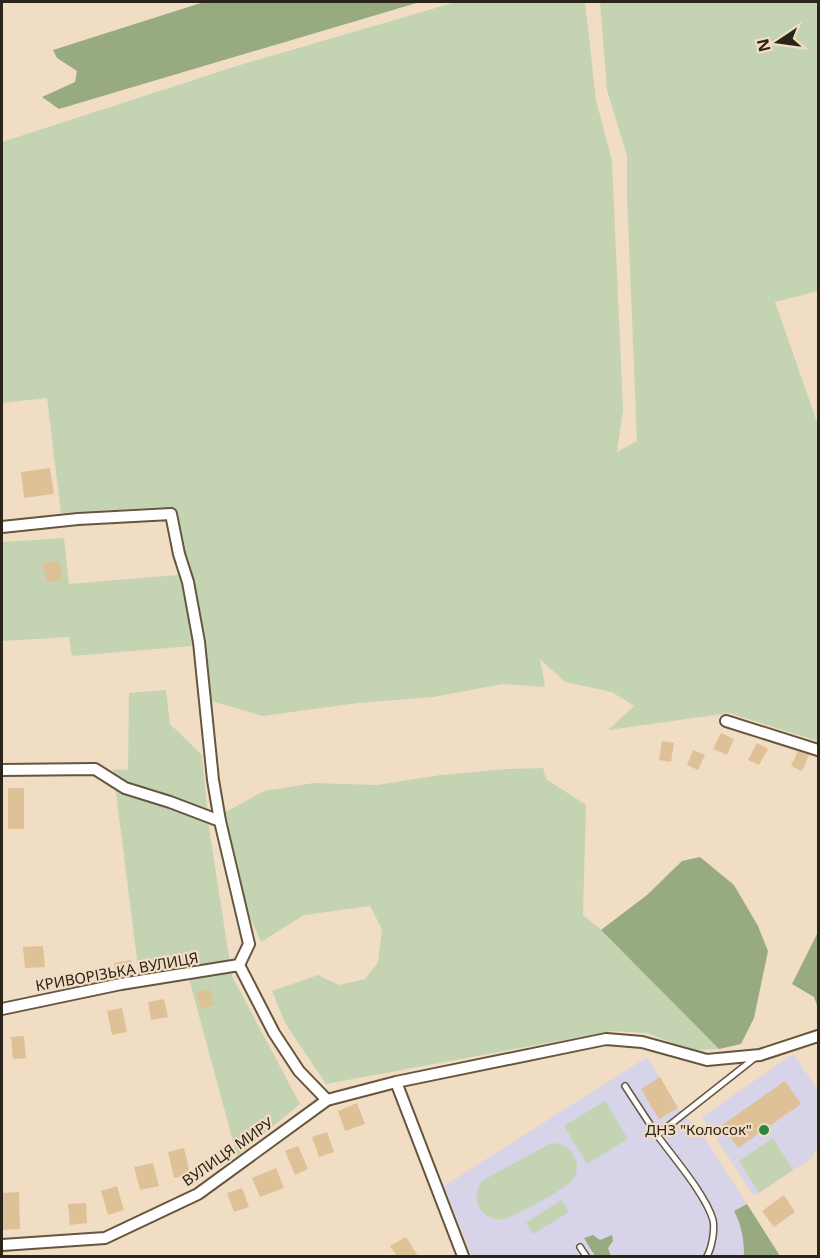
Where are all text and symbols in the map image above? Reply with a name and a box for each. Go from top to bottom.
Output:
north arrow [748,12,808,72]
text: N [751,37,776,54]
street label: КРИВОРІЗЬКА ВУЛИЦЯ [34,947,200,995]
street label: ВУЛИЦЯ МИРУ [178,1112,278,1190]
place label: ДНЗ "Колосок" [645,1119,752,1139]
marker: ДНЗ "Колосок" [757,1123,771,1137]

